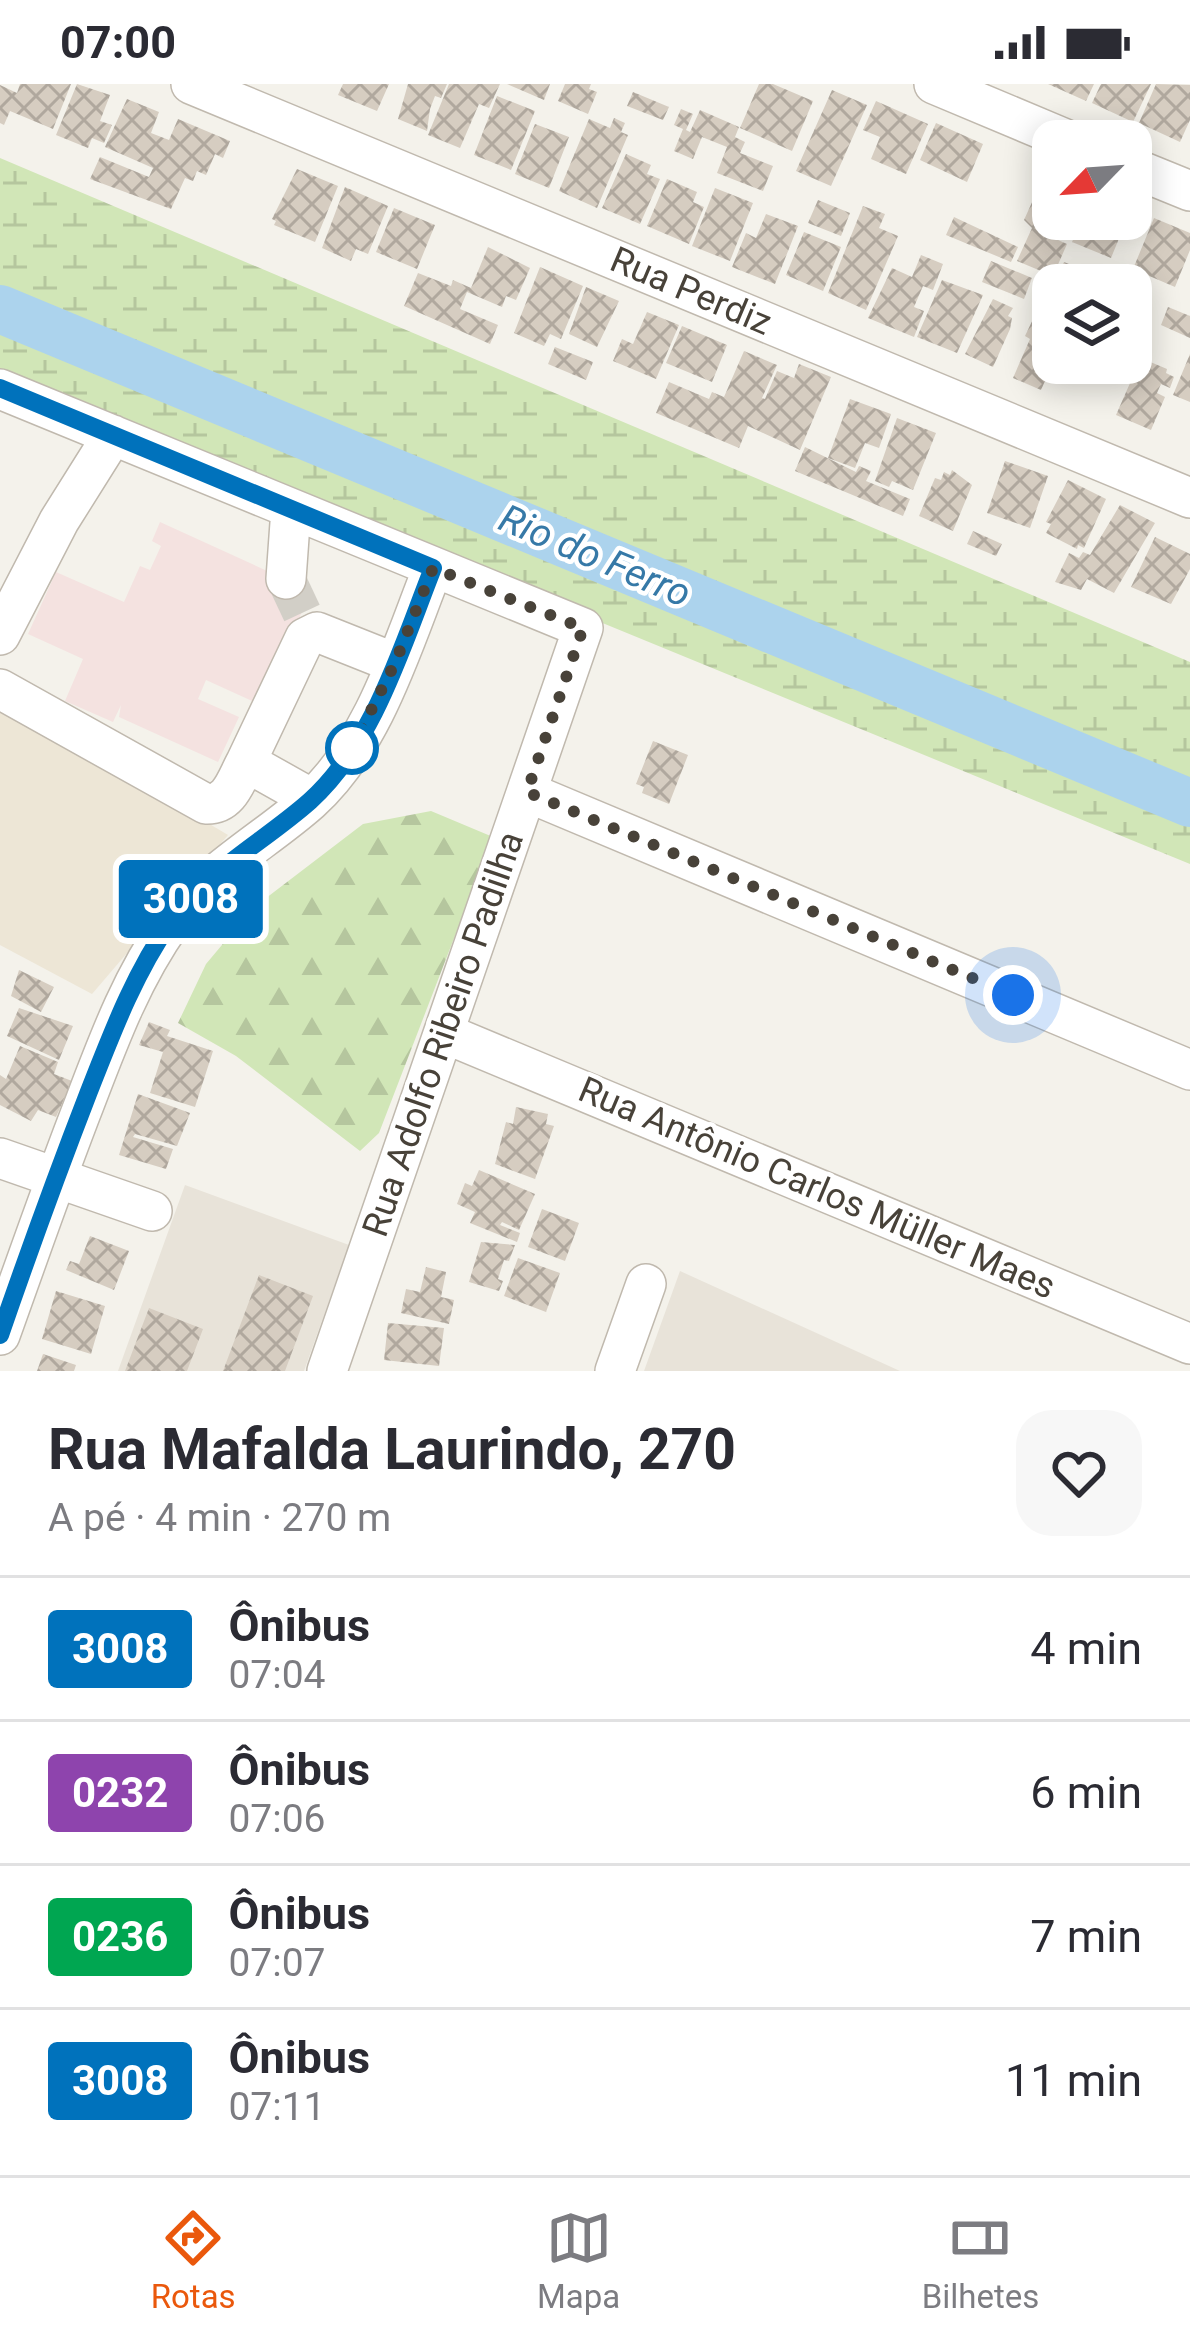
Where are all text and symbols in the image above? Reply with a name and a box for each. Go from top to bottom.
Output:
text: 07:00 [60,16,176,69]
north arrow [1032,120,1152,240]
map controls [1032,120,1152,384]
street label: Rua Perdiz [604,238,778,344]
button: layers [1032,264,1152,384]
water label: Rio do Ferro [492,495,698,617]
unlabelled marker [327,723,377,773]
street label: Rua Adolfo Ribeiro Padilha [354,826,532,1242]
line badge: 3008 [107,860,275,938]
text: 3008 [143,874,239,923]
your location [983,965,1043,1025]
street label: Rua Antônio Carlos Müller Maes [572,1068,1062,1308]
button: heart [1016,1410,1142,1536]
text: Rua Mafalda Laurindo, 270 [48,1416,736,1483]
text: A pé · 4 min · 270 m [48,1495,391,1541]
text: Ônibus [228,1599,370,1652]
text: 4 min [1030,1622,1142,1675]
text: 3008 [72,1624,168,1673]
text: 07:04 [228,1652,326,1698]
text: Ônibus [228,1743,370,1796]
text: 6 min [1030,1766,1142,1819]
text: 0232 [72,1768,168,1817]
text: 07:06 [228,1796,326,1842]
text: Ônibus [228,1887,370,1940]
text: 7 min [1030,1910,1142,1963]
text: 0236 [72,1912,168,1961]
text: 07:07 [228,1940,326,1986]
text: Ônibus [228,2031,370,2084]
text: 11 min [1005,2054,1142,2107]
text: 3008 [72,2056,168,2105]
text: 07:11 [228,2084,326,2130]
tab: Rotas [151,2205,236,2316]
tab: Mapa [537,2205,620,2316]
tab: Bilhetes [922,2205,1039,2316]

